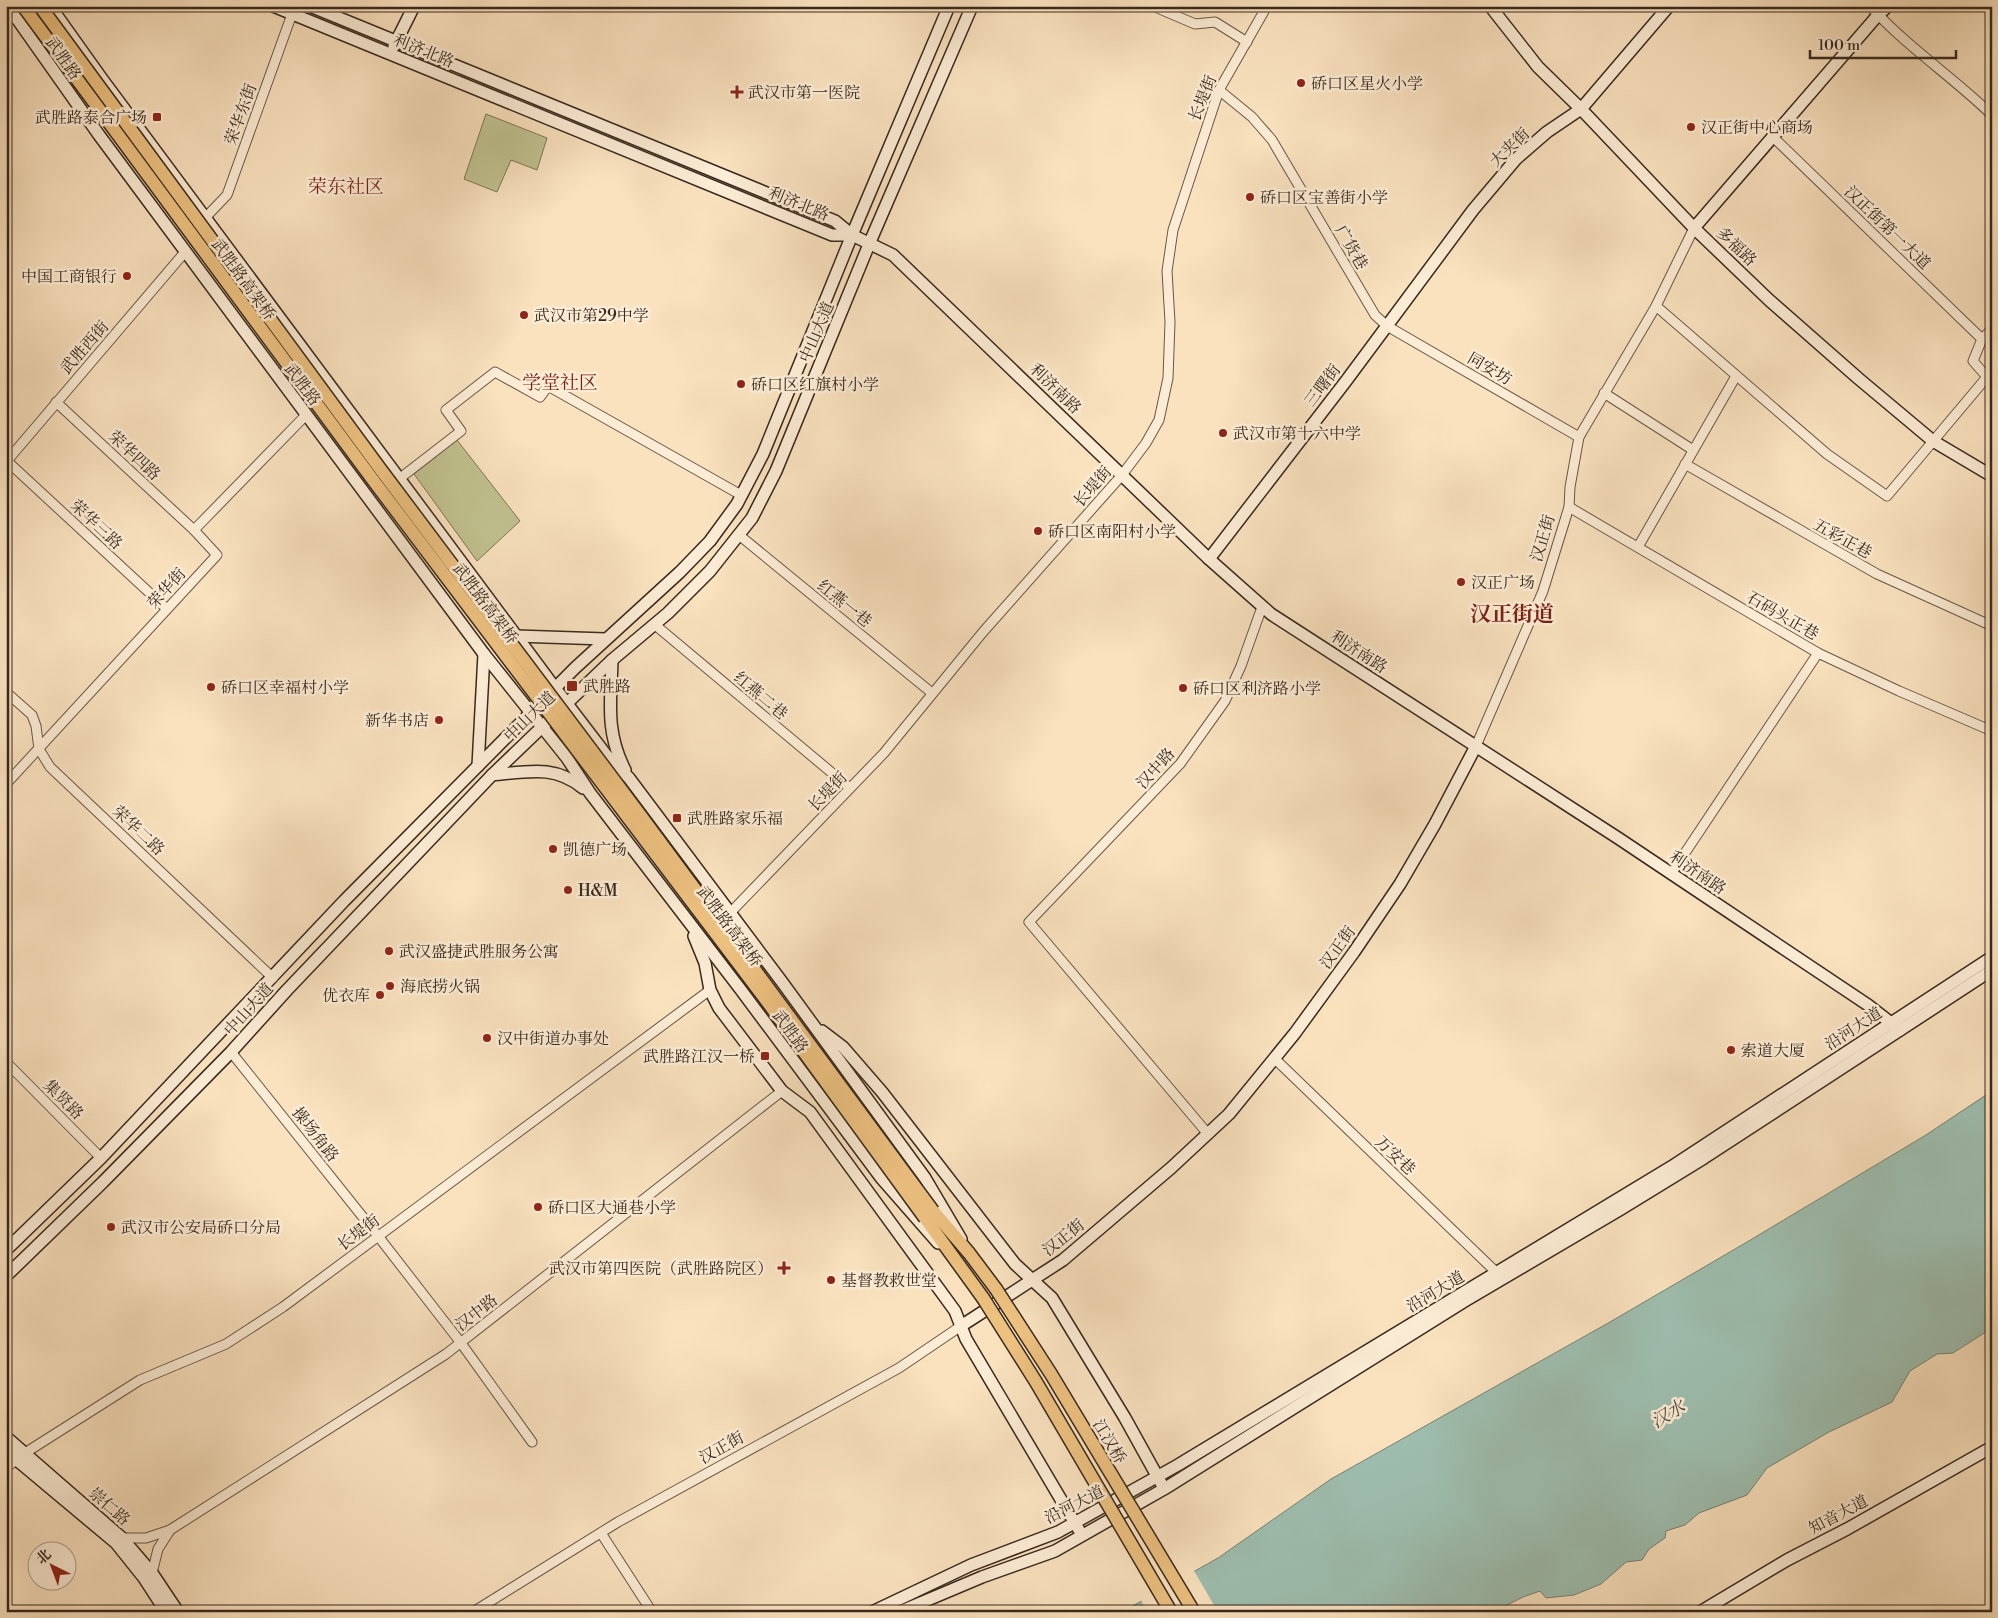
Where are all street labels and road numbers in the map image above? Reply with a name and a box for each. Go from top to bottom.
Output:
street label: 利济北路 [390,30,457,72]
street label: 武胜路 [41,33,85,84]
street label: 长堤街 [1185,72,1221,124]
street label: 荣华东街 [221,81,261,148]
street label: 大夹街 [1485,124,1534,172]
street label: 汉正街第一大道 [1840,182,1935,274]
street label: 利济北路 [765,183,832,225]
street label: 广货巷 [1330,222,1372,273]
street label: 多福路 [1712,223,1761,271]
street label: 武胜路高架桥 [207,235,279,324]
street label: 中山大道 [795,299,839,366]
street label: 武胜西街 [56,317,113,378]
street label: 同安坊 [1464,348,1515,390]
street label: 武胜路 [280,359,325,410]
street label: 利济南路 [1025,359,1085,418]
street label: 三曙街 [1300,360,1345,411]
street label: 荣华四路 [104,427,165,485]
street label: 长堤街 [1069,462,1116,511]
street label: 荣华三路 [66,496,127,554]
street label: 汉正街 [1526,512,1560,564]
street label: 五彩正巷 [1810,515,1875,563]
street label: 武胜路高架桥 [448,559,522,648]
street label: 荣华街 [143,564,190,613]
street label: 红燕一巷 [813,576,876,632]
street label: 石码头正巷 [1743,587,1822,645]
street label: 利济南路 [1326,626,1391,678]
street label: 红燕二巷 [729,668,791,724]
street label: 中山大道 [500,687,560,746]
street label: 汉中路 [1132,744,1179,793]
street label: 长堤街 [804,767,852,816]
street label: 荣华二路 [108,802,169,860]
street label: 利济南路 [1665,847,1730,899]
street label: 武胜路高架桥 [692,882,766,971]
street label: 汉正街 [1316,922,1360,973]
street label: 中山大道 [220,979,278,1040]
street label: 沿河大道 [1821,1003,1886,1055]
street label: 武胜路 [768,1006,812,1057]
street label: 集贤路 [39,1076,87,1124]
street label: 操场角路 [288,1103,343,1166]
street label: 万安巷 [1371,1132,1420,1180]
street label: 长堤街 [333,1210,384,1255]
street label: 汉正街 [1039,1215,1089,1261]
street label: 沿河大道 [1403,1267,1468,1317]
street label: 汉中路 [452,1290,502,1335]
street label: 江汉桥 [1088,1416,1130,1467]
street label: 汉正街 [696,1427,747,1468]
street label: 沿河大道 [1041,1481,1108,1528]
street label: 崇仁路 [85,1483,134,1530]
street label: 知音大道 [1806,1491,1871,1539]

